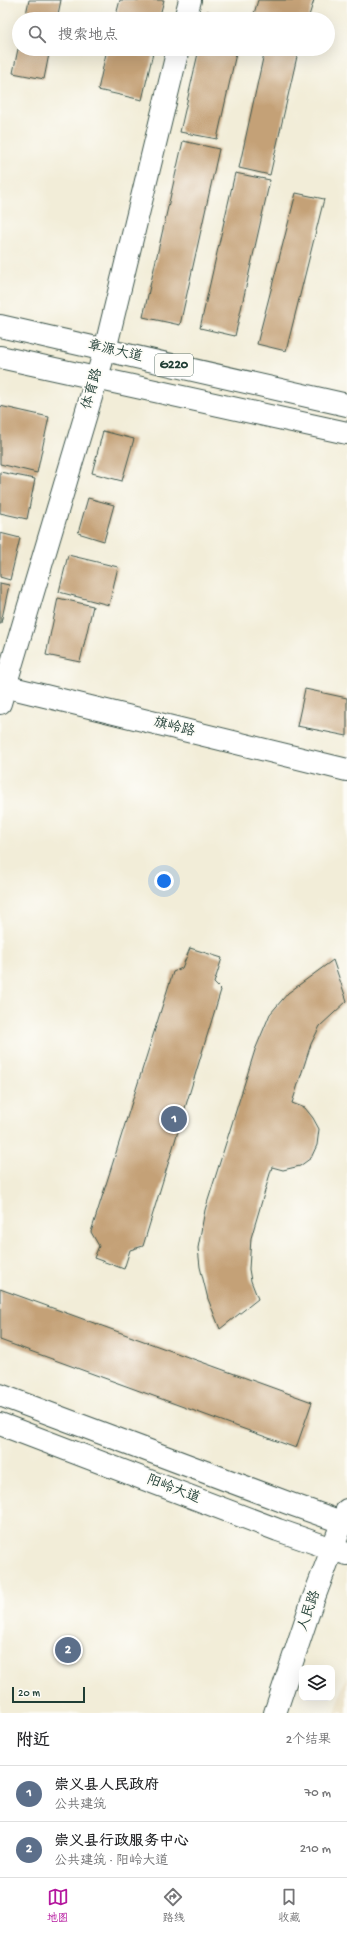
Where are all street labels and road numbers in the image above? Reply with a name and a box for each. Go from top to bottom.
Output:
street label: 章源大道 [86,336,144,367]
road number: G220 [155,354,193,376]
street label: 体育路 [78,366,107,412]
street label: 旗岭路 [152,714,197,741]
street label: 阳岭大道 [144,1472,202,1508]
street label: 人民路 [294,1588,325,1634]

